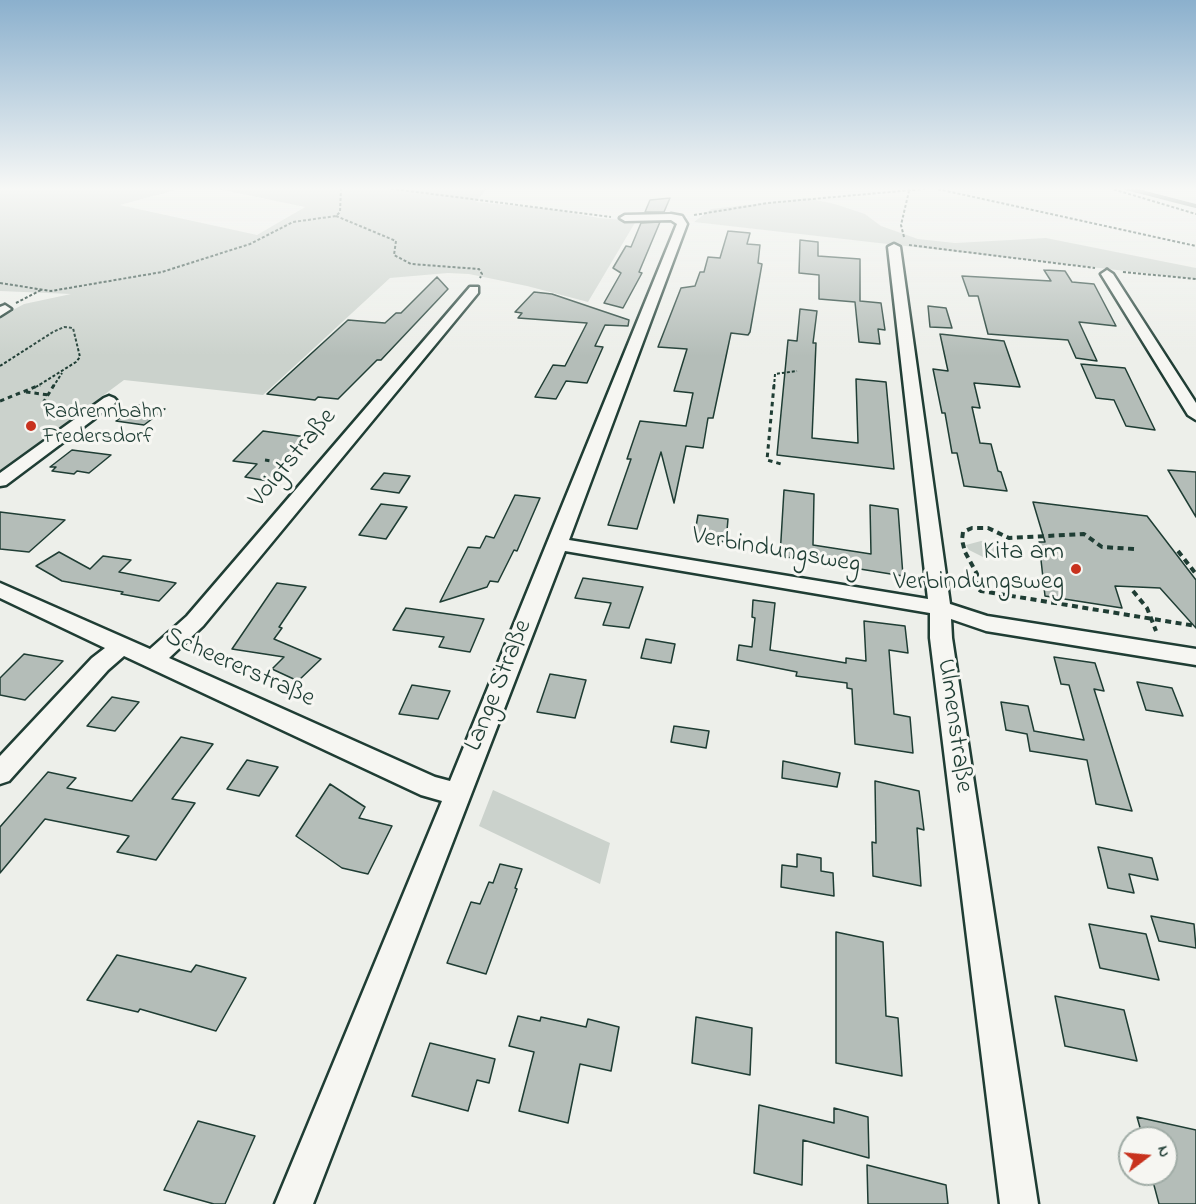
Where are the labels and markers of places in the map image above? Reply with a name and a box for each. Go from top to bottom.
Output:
place label: Radrennbahn Fredersdorf [43,400,163,452]
marker: Radrennbahn Fredersdorf [24,419,38,433]
place label: Kita am Verbindungsweg [893,538,1064,600]
marker: Kita am Verbindungsweg [1069,562,1083,576]

